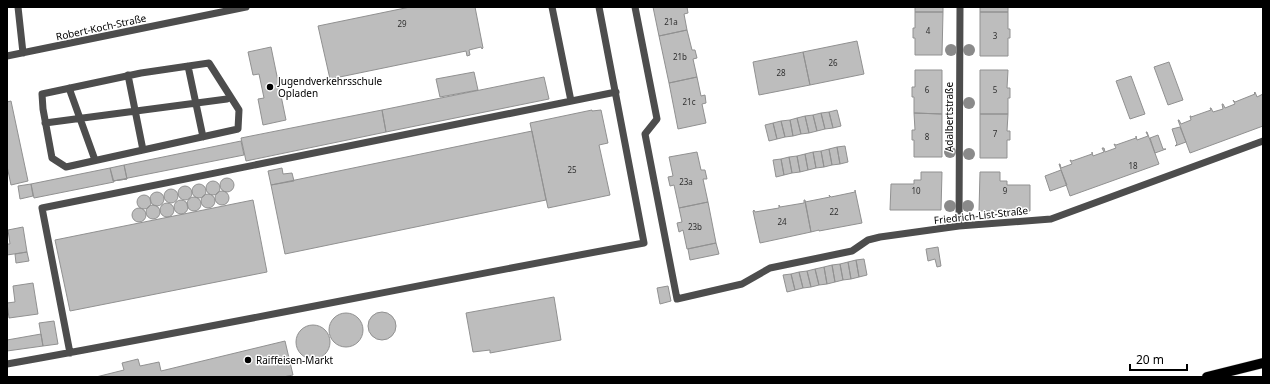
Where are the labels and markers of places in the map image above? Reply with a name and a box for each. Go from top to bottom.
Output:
place label: Jugendverkehrsschule Opladen [277,74,382,100]
marker: Jugendverkehrsschule Opladen [265,82,275,92]
place label: Raiffeisen-Markt [256,353,333,367]
marker: Raiffeisen-Markt [243,355,253,365]

